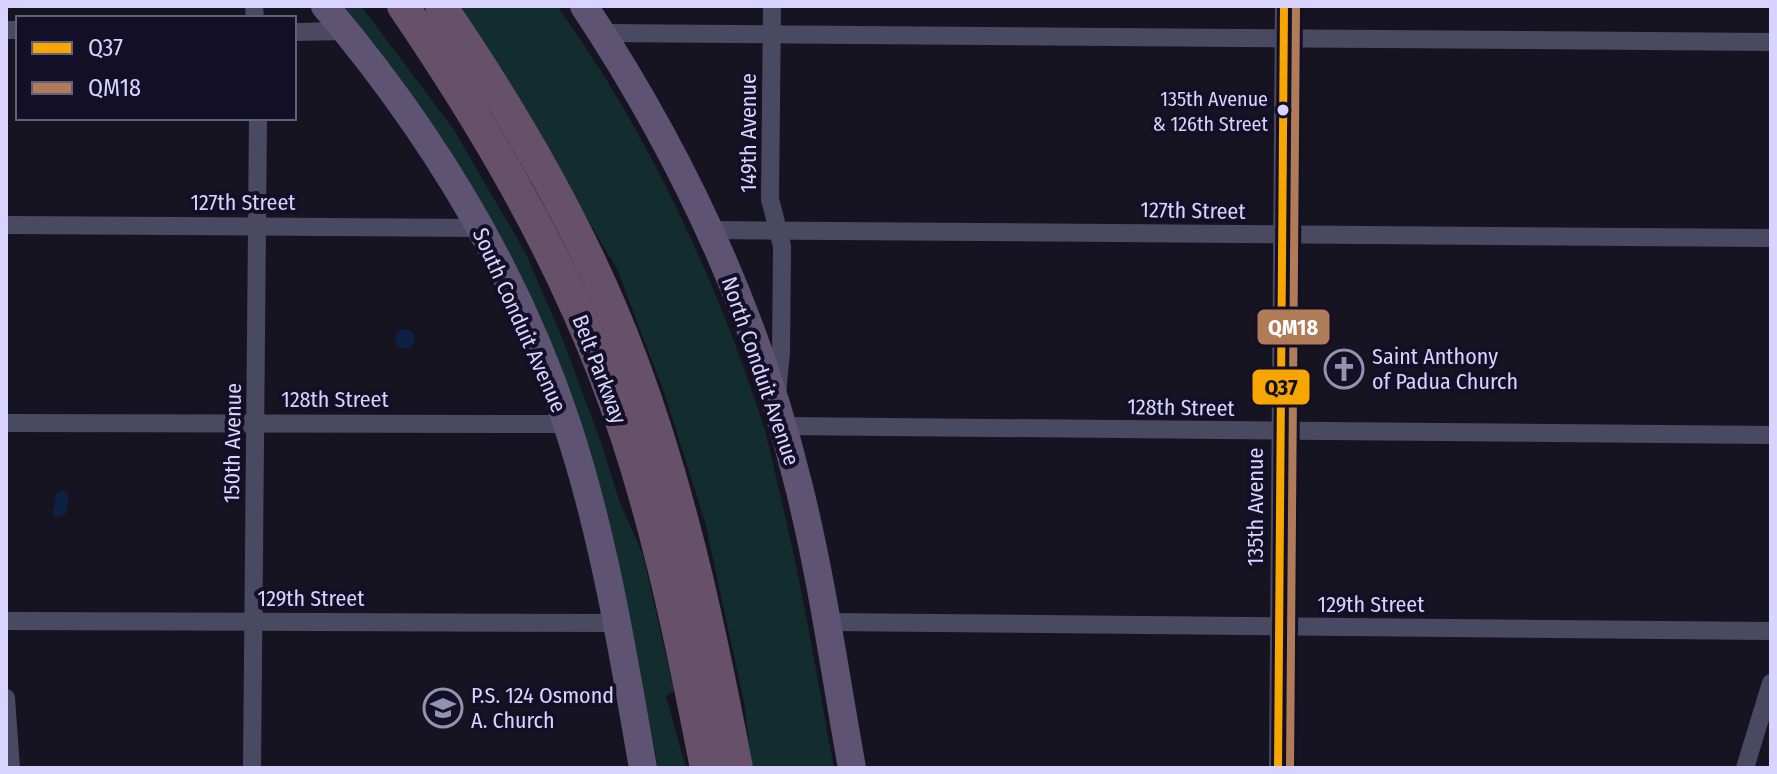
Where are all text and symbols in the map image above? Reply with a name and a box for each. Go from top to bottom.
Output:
legend [16,16,296,120]
text: Q37 [88,34,123,62]
street label: 149th Avenue [735,73,762,193]
text: QM18 [88,74,141,102]
place label: 135th Avenue & 126th Street [1153,87,1268,136]
marker: 135th Avenue & 126th Street [1275,102,1291,118]
street label: 127th Street [190,189,296,216]
street label: 127th Street [1140,196,1247,225]
street label: South Conduit Avenue [467,224,572,417]
street label: North Conduit Avenue [716,273,805,469]
line badge: QM18 [1256,308,1331,346]
street label: Belt Parkway [566,311,633,428]
text: QM18 [1268,314,1318,341]
place label: Saint Anthony of Padua Church [1372,343,1518,395]
church icon: Saint Anthony of Padua Church [1323,348,1365,390]
line badge: Q37 [1251,368,1311,406]
text: Q37 [1264,374,1298,401]
street label: 150th Avenue [218,383,247,503]
street label: 128th Street [281,386,389,413]
street label: 128th Street [1127,393,1236,422]
street label: 135th Avenue [1242,448,1269,566]
street label: 129th Street [258,585,365,612]
street label: 129th Street [1318,591,1425,618]
place label: P.S. 124 Osmond A. Church [471,682,614,734]
school or university icon: P.S. 124 Osmond A. Church [422,687,464,729]

